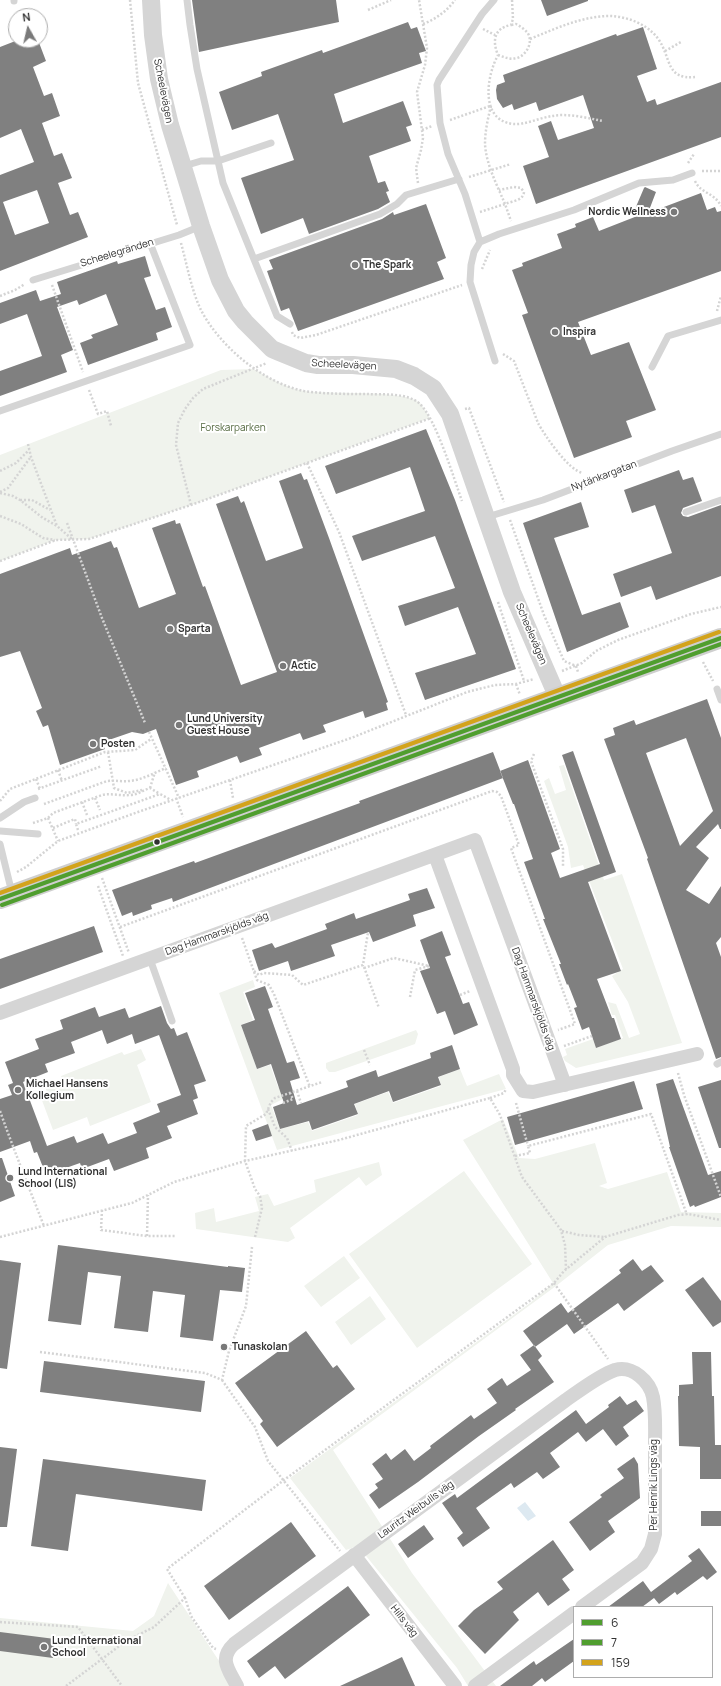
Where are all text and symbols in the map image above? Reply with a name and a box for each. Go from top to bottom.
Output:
north arrow [8,8,48,48]
text: N [21,9,31,25]
street label: Scheelevägen [151,58,175,124]
place label: Nordic Wellness [588,206,666,218]
marker: Nordic Wellness [669,207,679,217]
street label: Scheelegränden [79,236,155,270]
place label: The Spark [363,259,411,271]
marker: The Spark [350,260,360,270]
place label: Inspira [563,326,596,338]
marker: Inspira [550,327,560,337]
street label: Scheelevägen [311,357,377,373]
park label: Forskarparken [200,422,266,434]
street label: Nytänkargatan [570,458,638,494]
street label: Scheelevägen [513,602,549,666]
place label: Sparta [178,623,211,635]
marker: Sparta [165,624,175,634]
place label: Actic [291,660,316,672]
marker: Actic [278,661,288,671]
place label: Lund University Guest House [187,713,262,736]
marker: Lund University Guest House [174,720,184,730]
place label: Posten [101,738,135,750]
marker: Posten [88,739,98,749]
unlabelled marker [152,837,162,847]
street label: Dag Hammarskjölds väg [164,910,270,958]
street label: Dag Hammarskjölds väg [509,946,557,1052]
place label: Michael Hansens Kollegium [26,1078,108,1102]
marker: Michael Hansens Kollegium [13,1085,23,1095]
place label: Lund International School (LIS) [18,1166,107,1190]
marker: Lund International School (LIS) [5,1173,15,1183]
place label: Tunaskolan [232,1341,288,1353]
marker: Tunaskolan [219,1342,229,1352]
street label: Per Henrik Lings väg [648,1439,660,1531]
street label: Lauritz Weibulls väg [376,1478,456,1542]
street label: Hills väg [388,1603,420,1639]
legend [573,1606,713,1678]
text: 6 [611,1614,618,1631]
text: 7 [611,1634,617,1651]
place label: Lund International School [52,1635,141,1658]
marker: Lund International School [39,1642,49,1652]
text: 159 [611,1654,630,1671]

